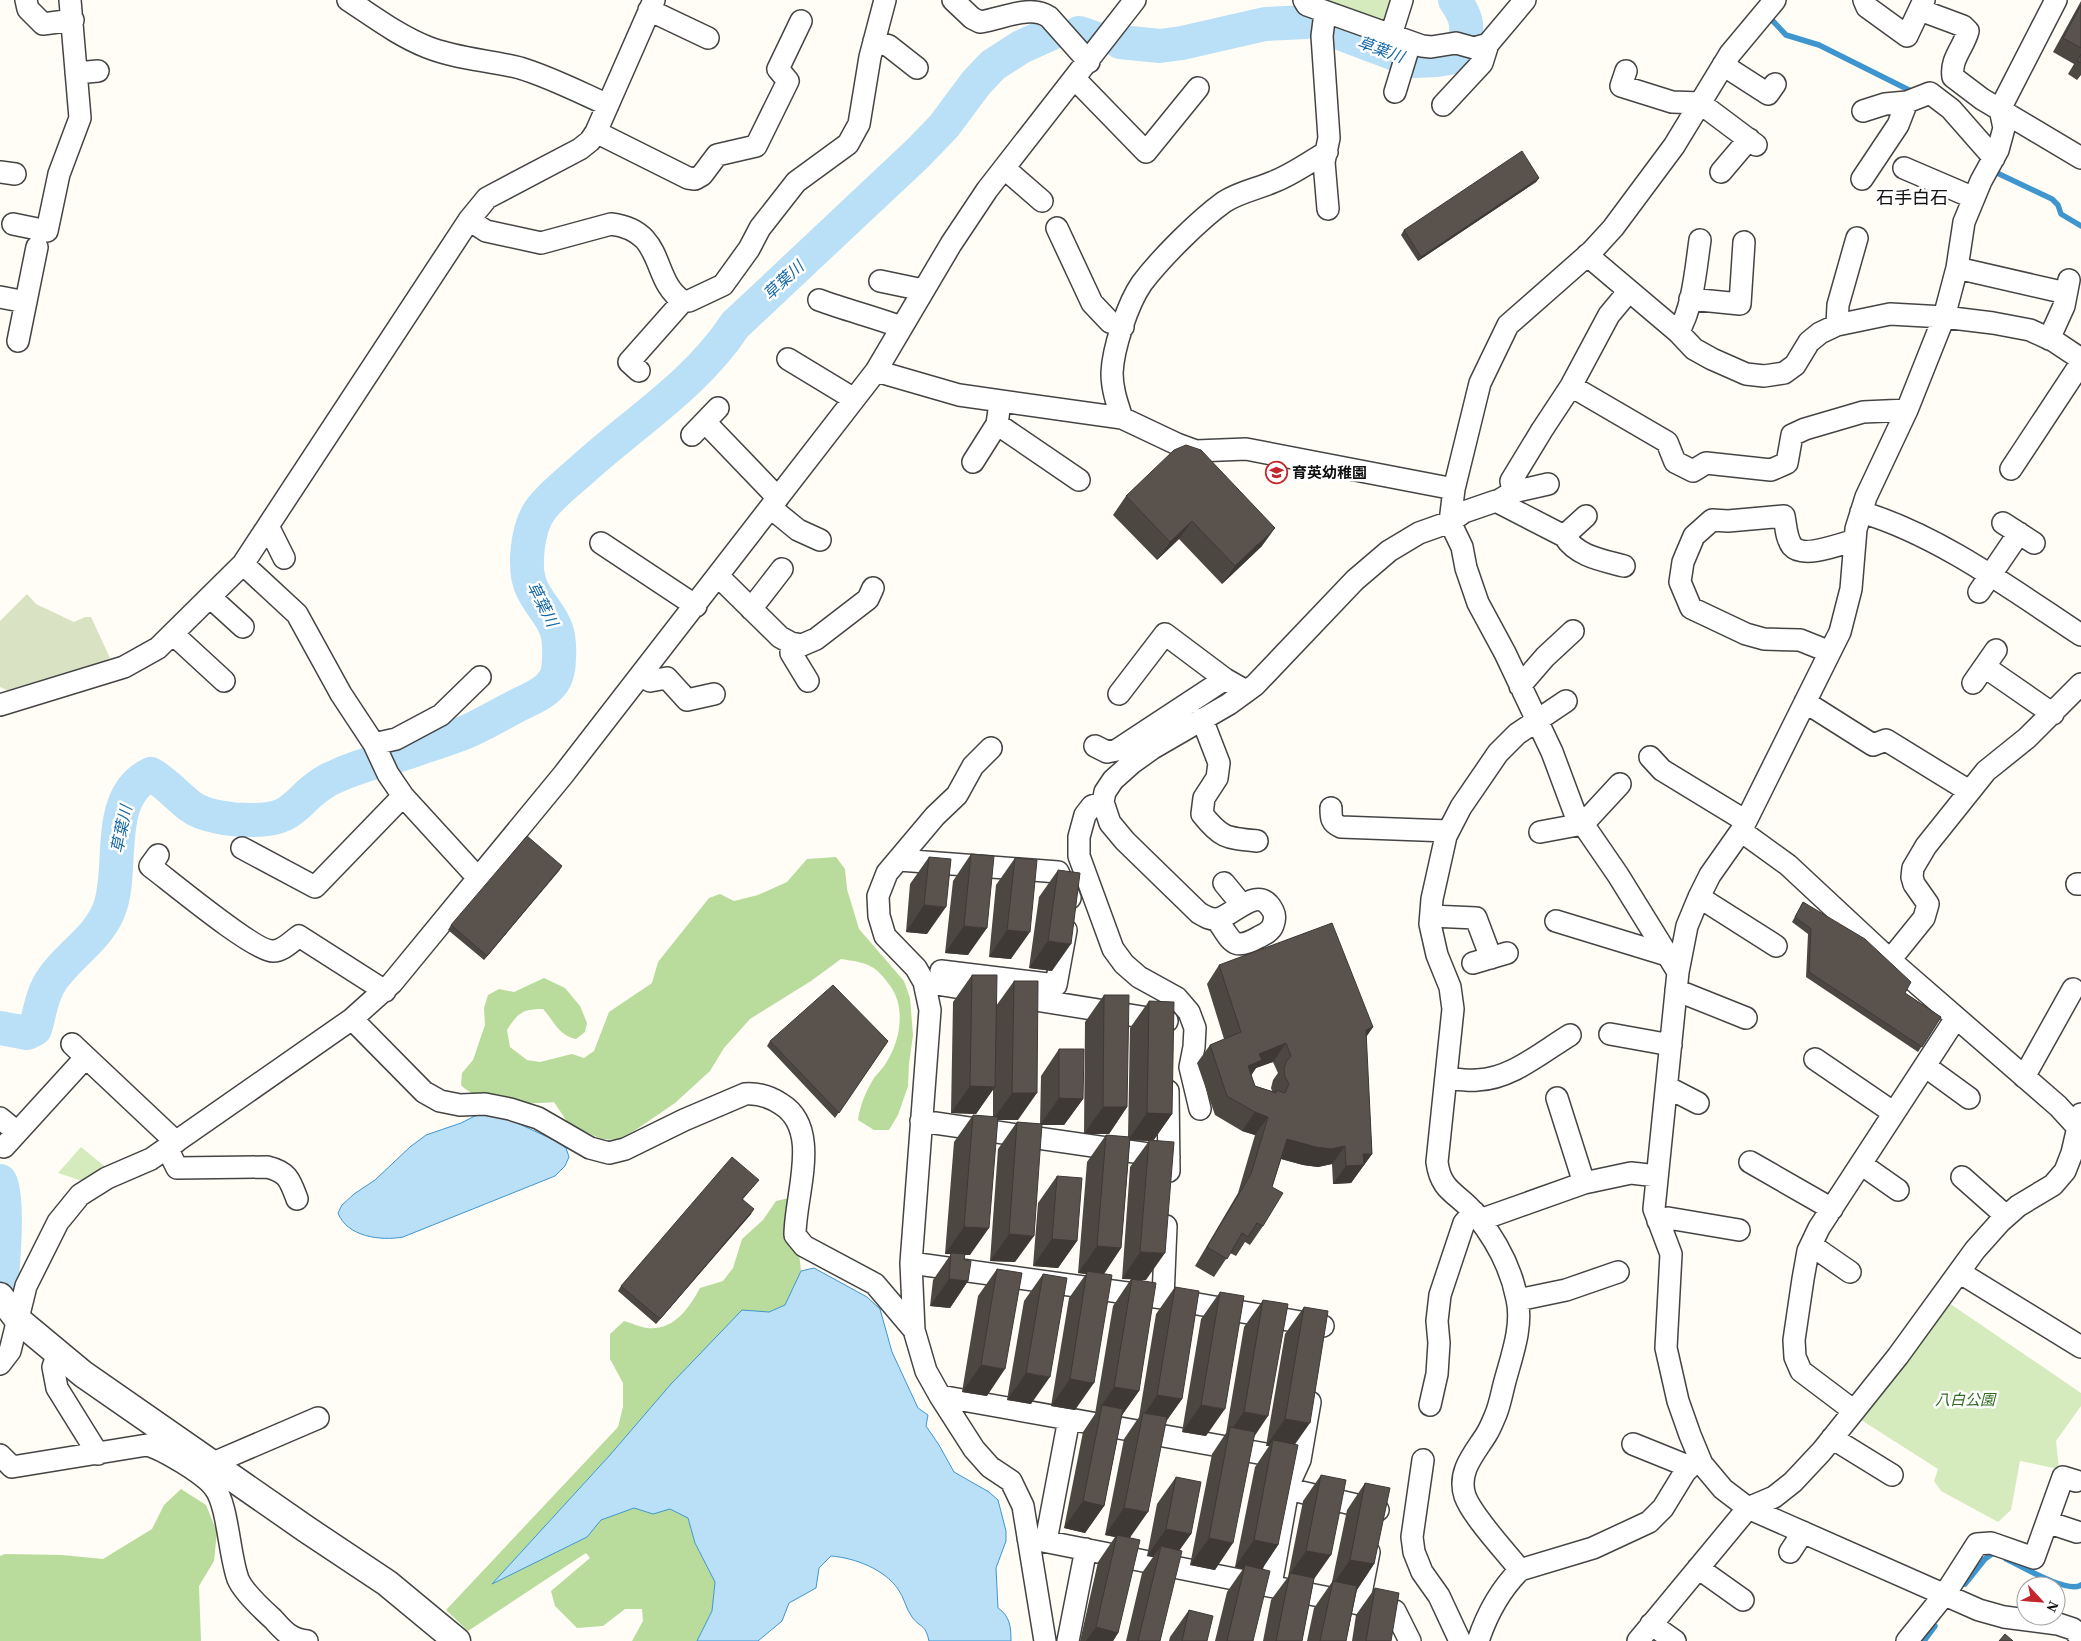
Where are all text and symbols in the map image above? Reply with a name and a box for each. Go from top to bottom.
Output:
water label: 草葉川 [1355,30,1409,68]
district label: 石手白石 [1876,185,1948,210]
water label: 草葉川 [758,254,810,304]
school or university icon: 育英幼稚園 [1264,461,1288,485]
place label: 育英幼稚園 [1292,462,1367,483]
water label: 草葉川 [522,578,565,632]
water label: 草葉川 [105,801,137,855]
park label: 八白公園 [1935,1389,1997,1410]
north arrow [2016,1576,2066,1626]
text: N [2041,1598,2064,1616]

